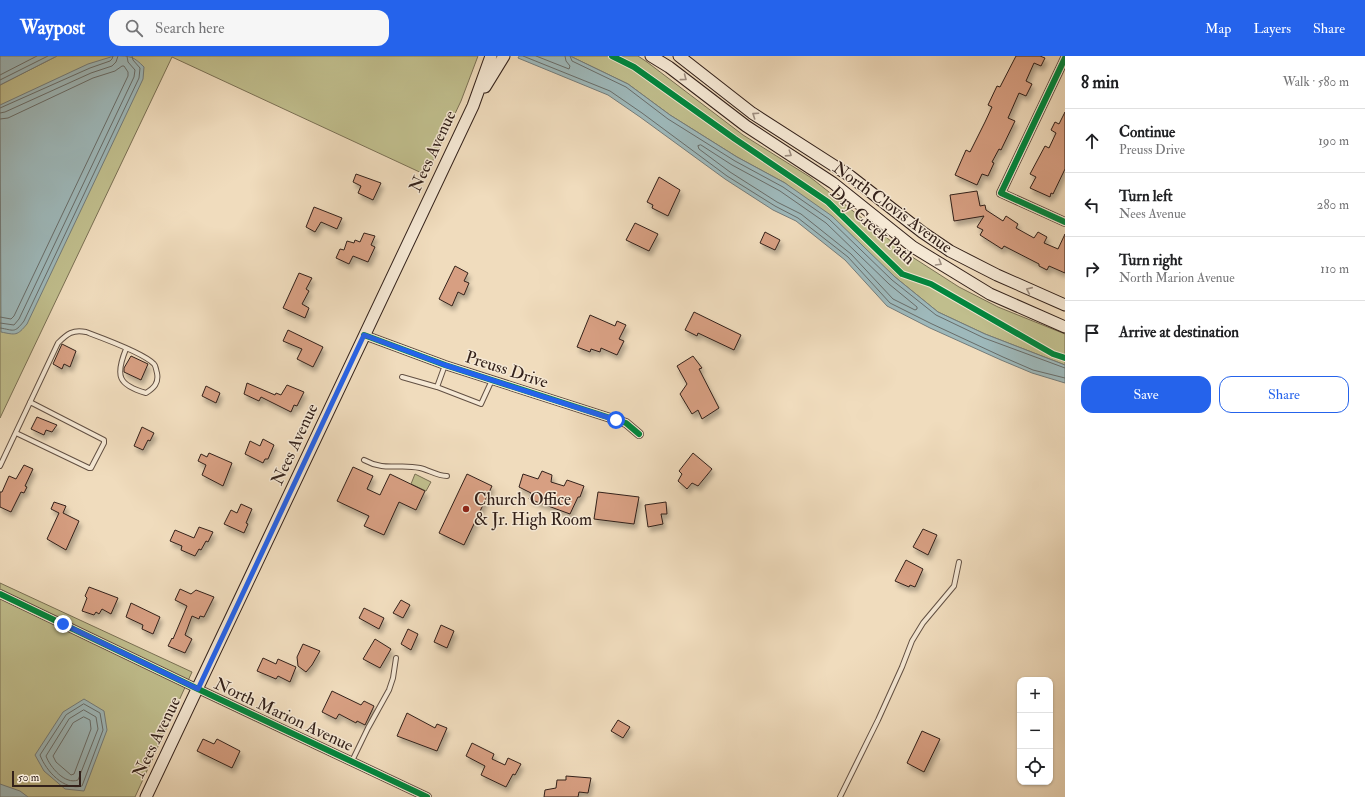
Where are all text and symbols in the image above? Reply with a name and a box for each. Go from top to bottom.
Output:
search box [109,10,389,46]
text: Waypost [20,16,85,40]
icon: search [123,17,145,39]
text: Search here [155,19,224,38]
text: Map [1205,20,1231,37]
text: Layers [1253,20,1291,37]
text: Share [1313,20,1345,37]
text: 8 min [1081,72,1119,93]
one-way arrow [679,73,686,80]
text: Walk · 580 m [1283,74,1349,90]
street label: Nees Avenue [404,107,461,195]
one-way arrow [753,113,760,120]
text: Continue [1119,123,1175,142]
icon: ahead [1081,130,1103,152]
text: 190 m [1318,133,1349,149]
text: Preuss Drive [1119,142,1185,158]
one-way arrow [785,149,792,157]
street label: North Clovis Avenue [829,157,957,258]
street label: Dry Creek Path [825,182,919,270]
text: Turn left [1119,187,1173,206]
icon: left [1081,194,1103,216]
text: 280 m [1317,197,1349,213]
text: Nees Avenue [1119,206,1186,222]
text: Turn right [1119,251,1182,270]
one-way arrow [935,258,942,266]
icon: right [1081,258,1103,280]
text: 110 m [1320,261,1349,277]
text: North Marion Avenue [1119,270,1235,286]
one-way arrow [1026,287,1034,295]
icon: arrive [1081,322,1103,344]
text: Arrive at destination [1119,323,1239,342]
street label: Preuss Drive [463,346,551,393]
button: Save [1081,376,1211,413]
button: Share [1219,376,1349,413]
street label: Nees Avenue [266,400,323,488]
route start [607,411,625,429]
place label: Church Office & Jr. High Room [474,489,592,531]
marker: Church Office & Jr. High Room [461,504,471,514]
route end [54,615,72,633]
street label: North Marion Avenue [211,673,357,756]
map controls [1017,677,1053,785]
button: + [1017,677,1053,713]
street label: Nees Avenue [128,693,185,781]
button: − [1017,713,1053,749]
button: locate [1017,749,1053,785]
scale bar [12,769,81,788]
text: 50 m [18,771,39,784]

